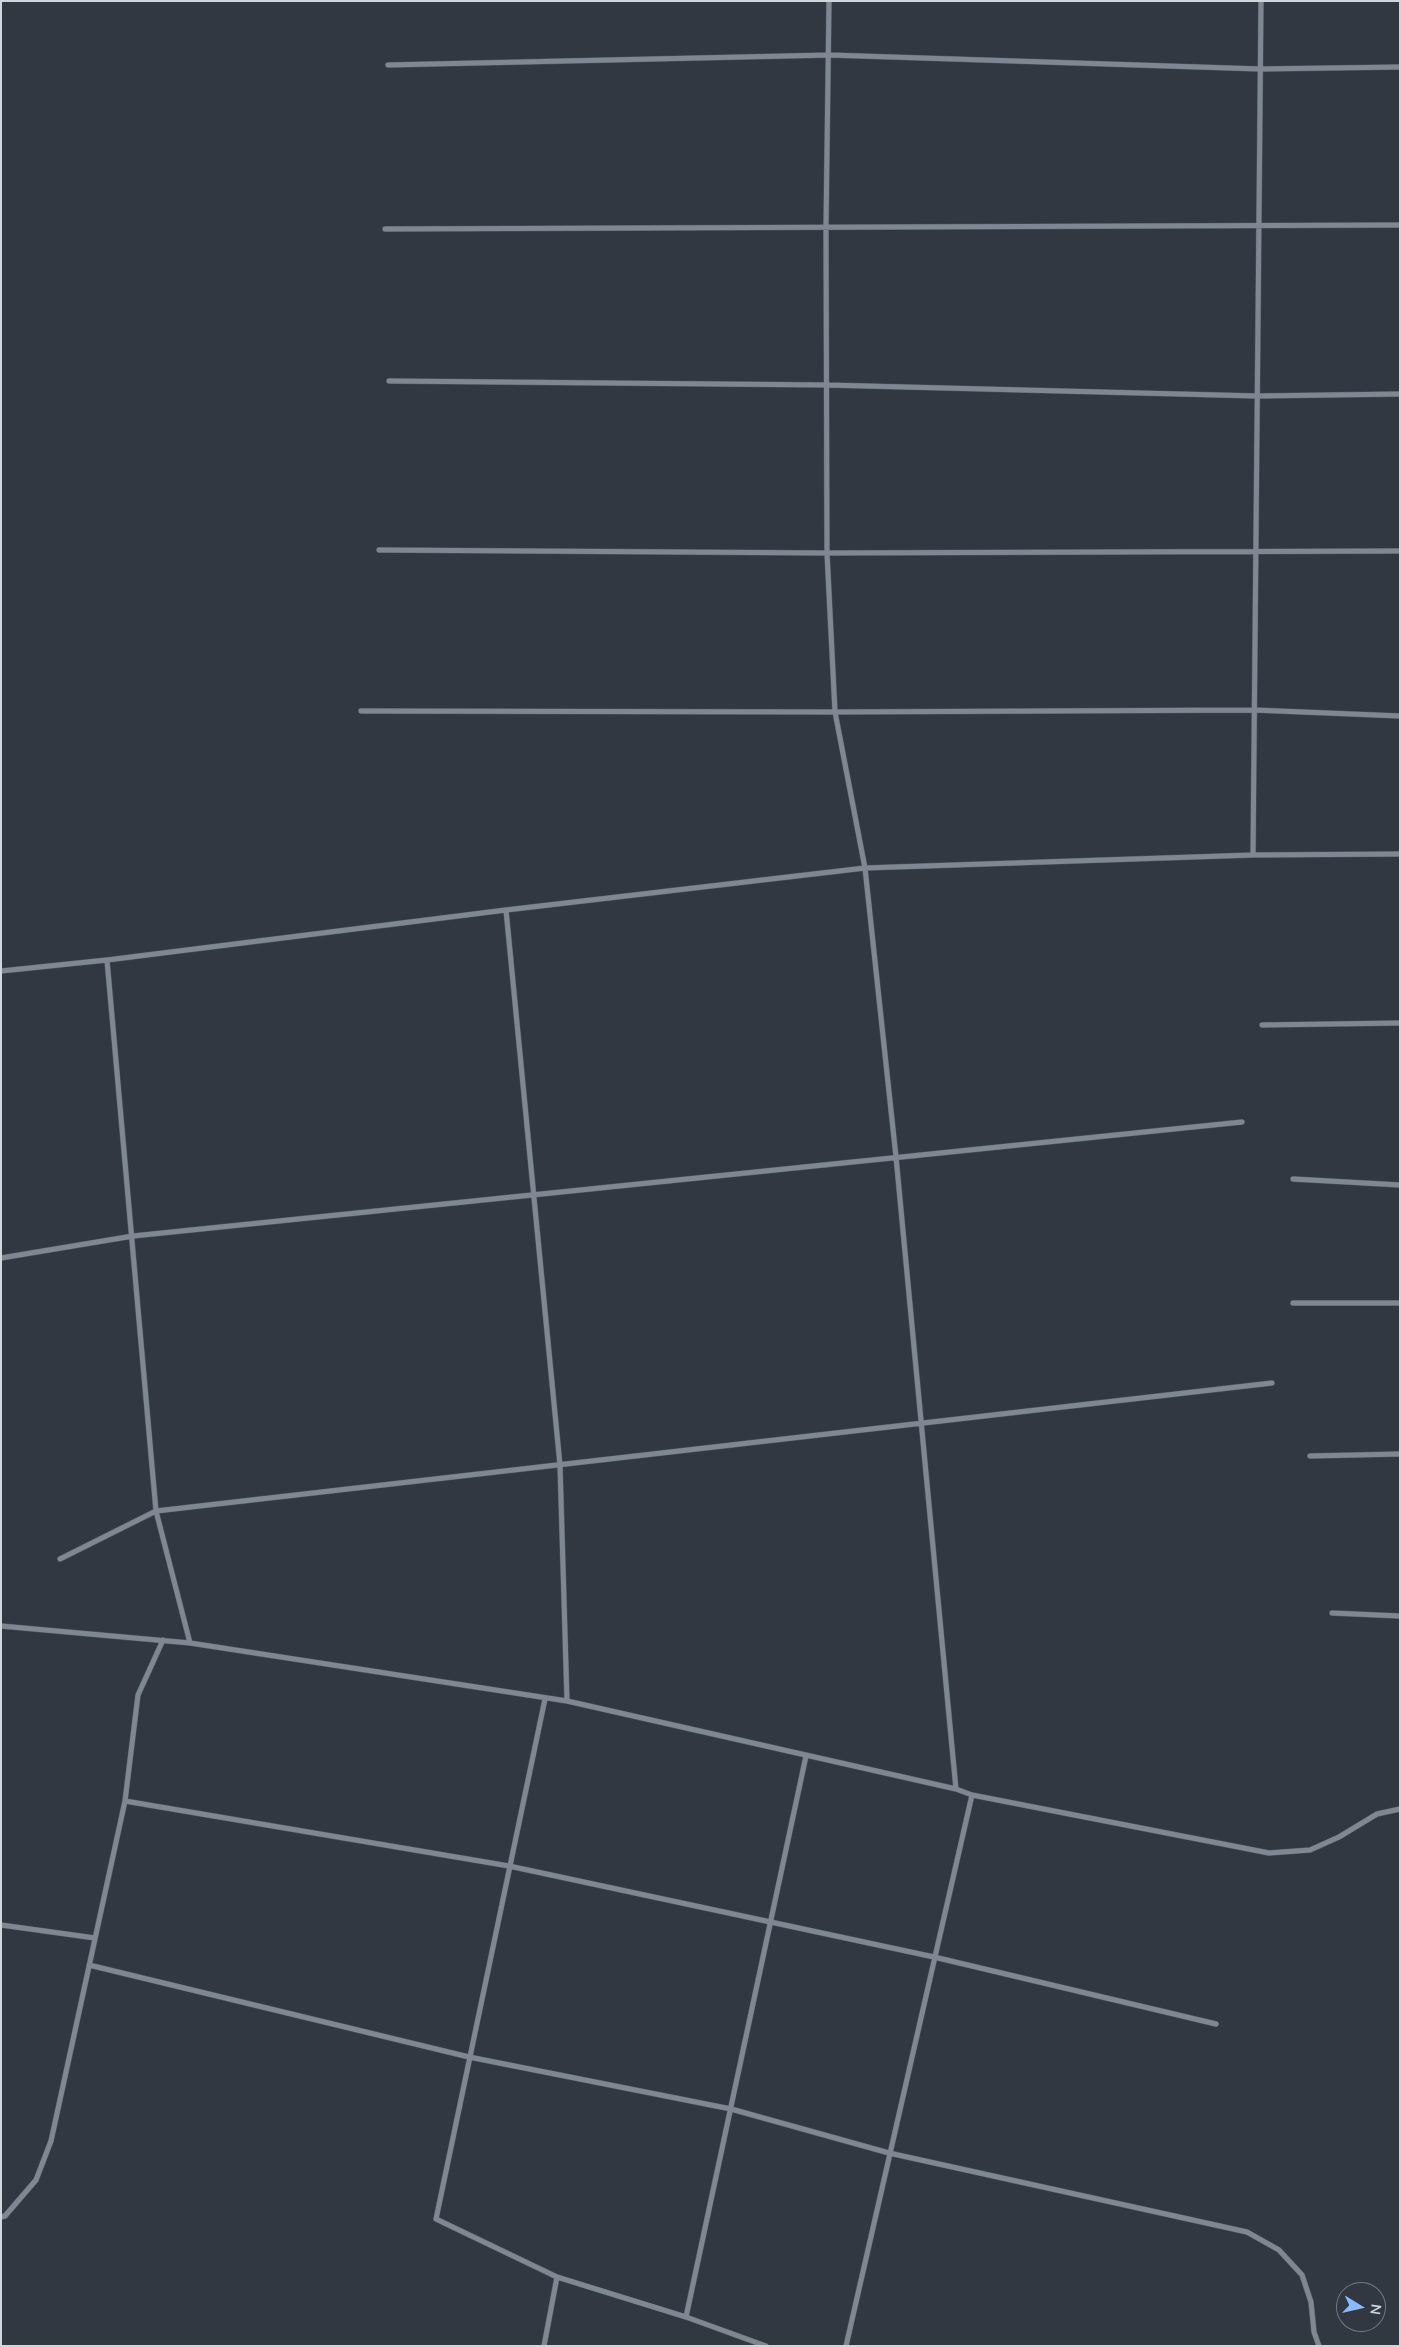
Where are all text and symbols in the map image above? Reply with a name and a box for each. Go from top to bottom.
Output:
north arrow [1336,2282,1386,2332]
text: N [1365,2303,1386,2316]

